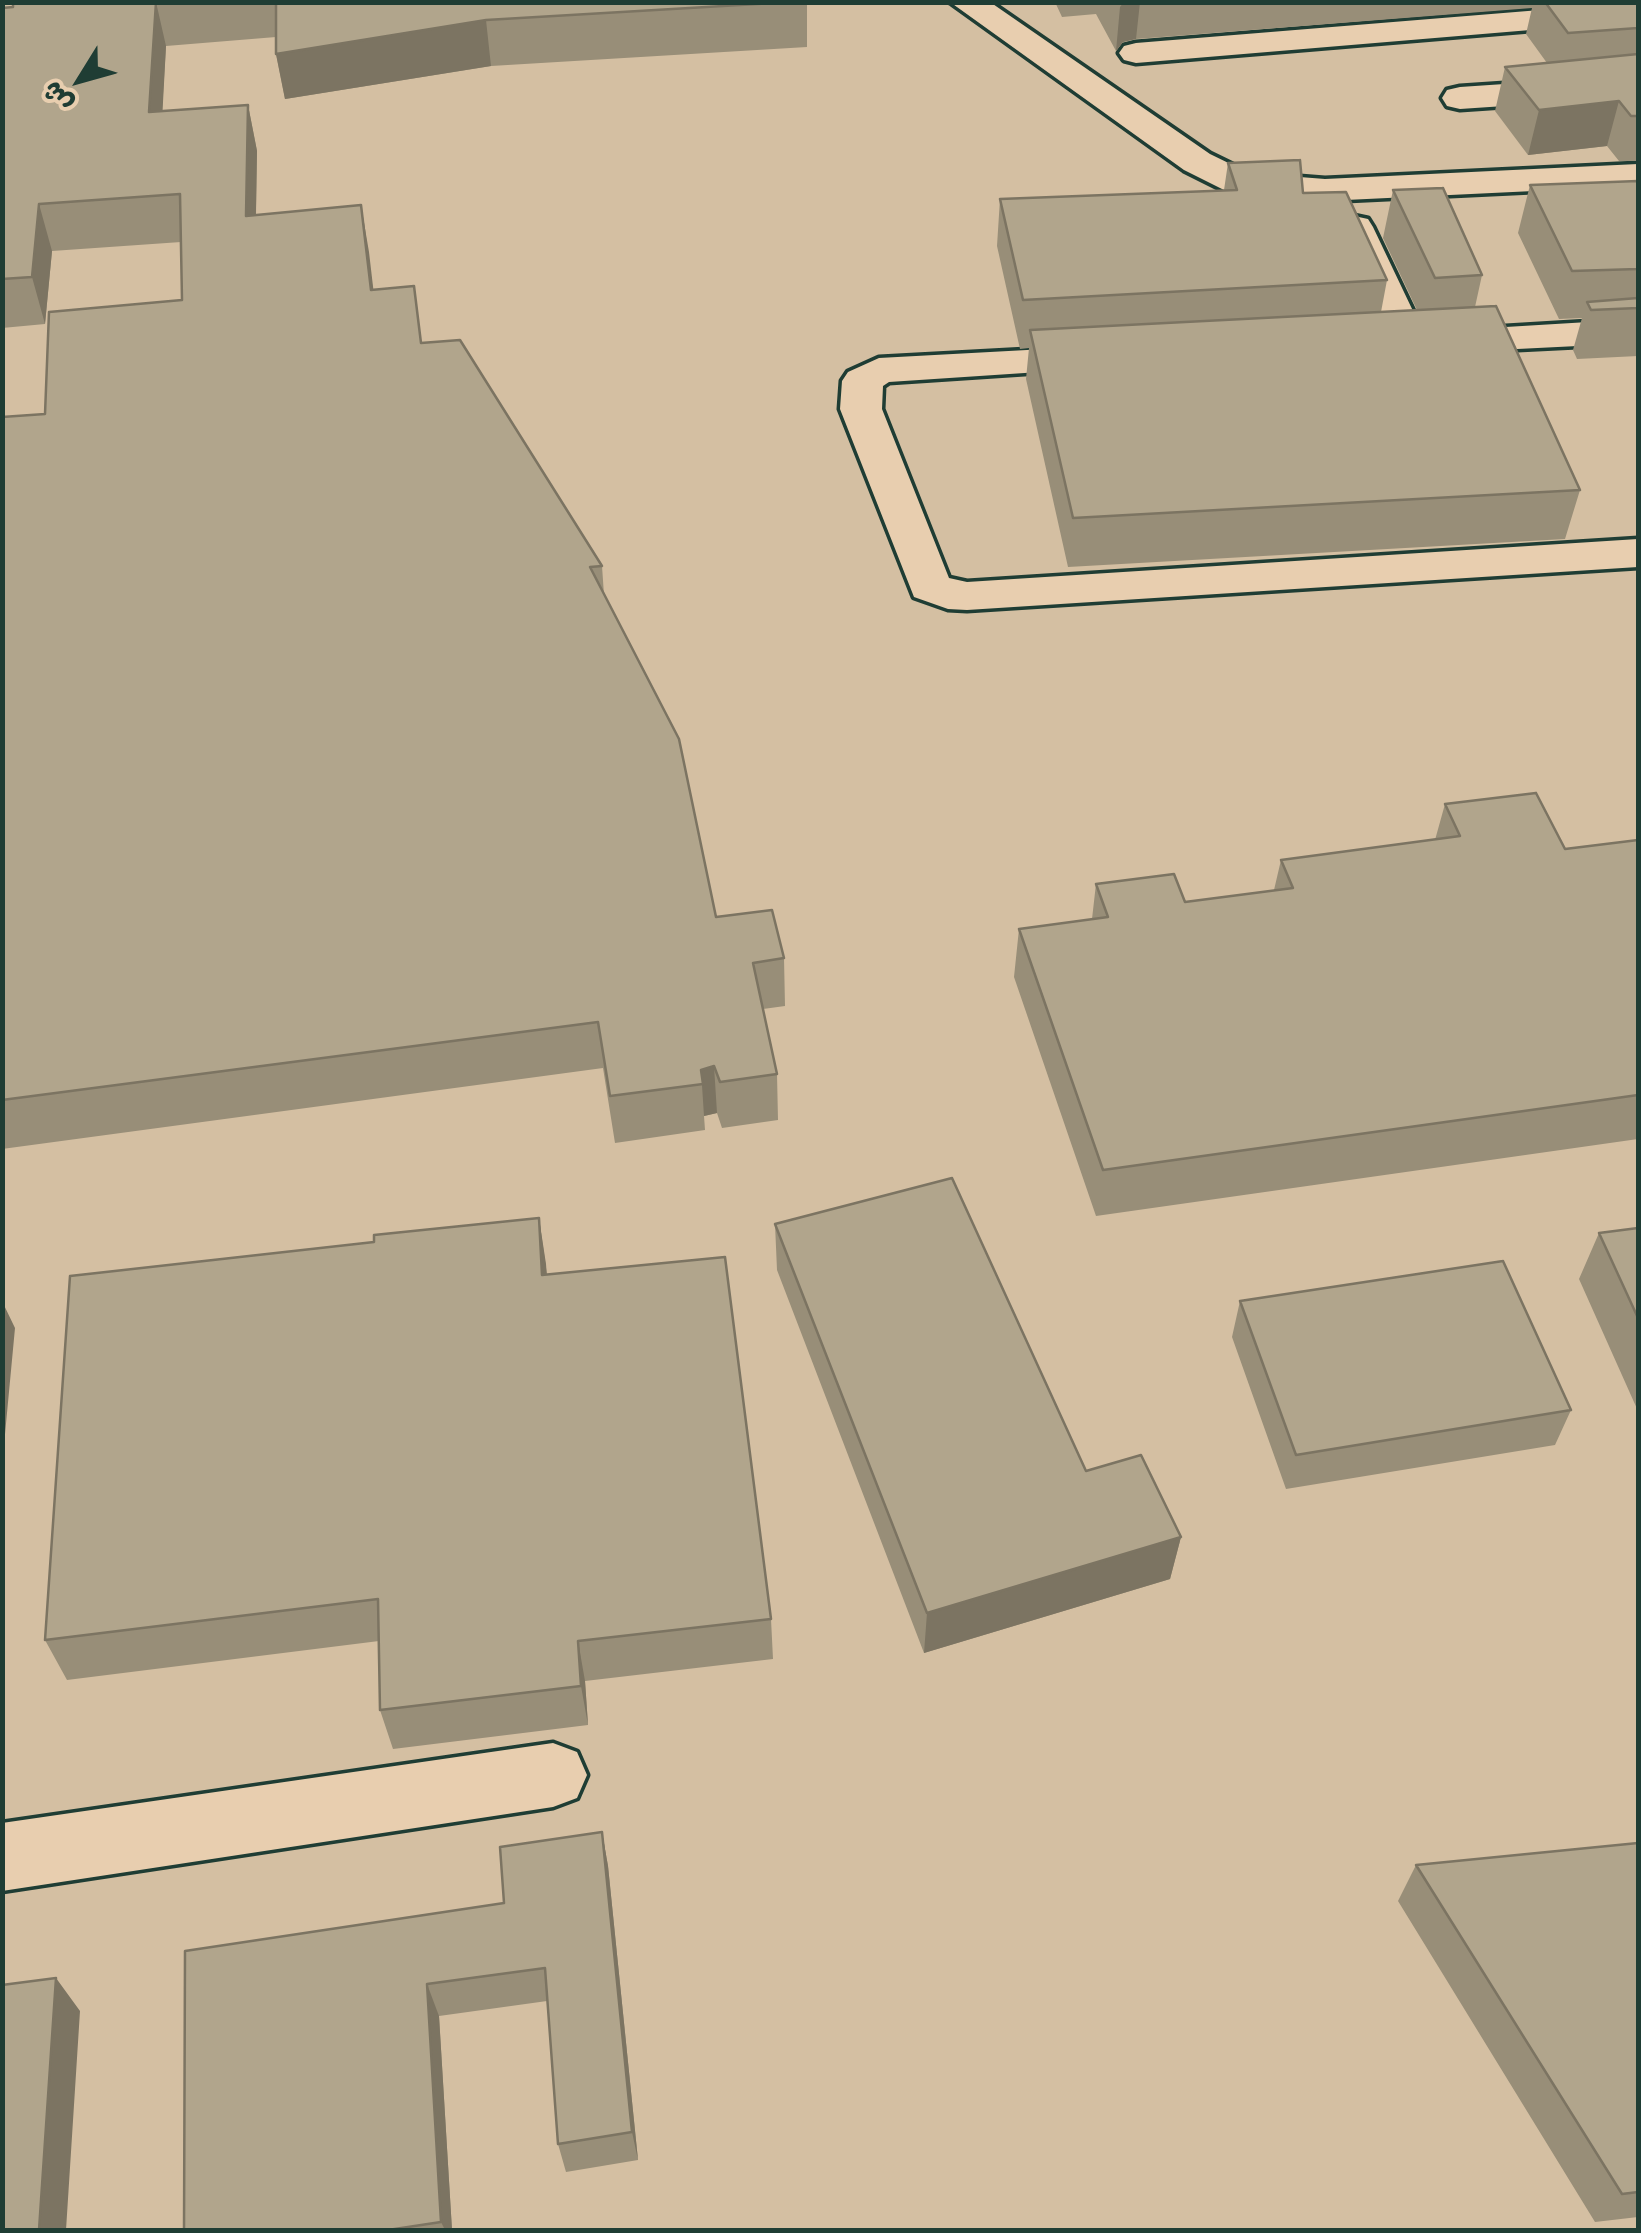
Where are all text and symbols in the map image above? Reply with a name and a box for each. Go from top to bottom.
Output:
north arrow [30,30,130,130]
text: ش [32,75,80,121]

